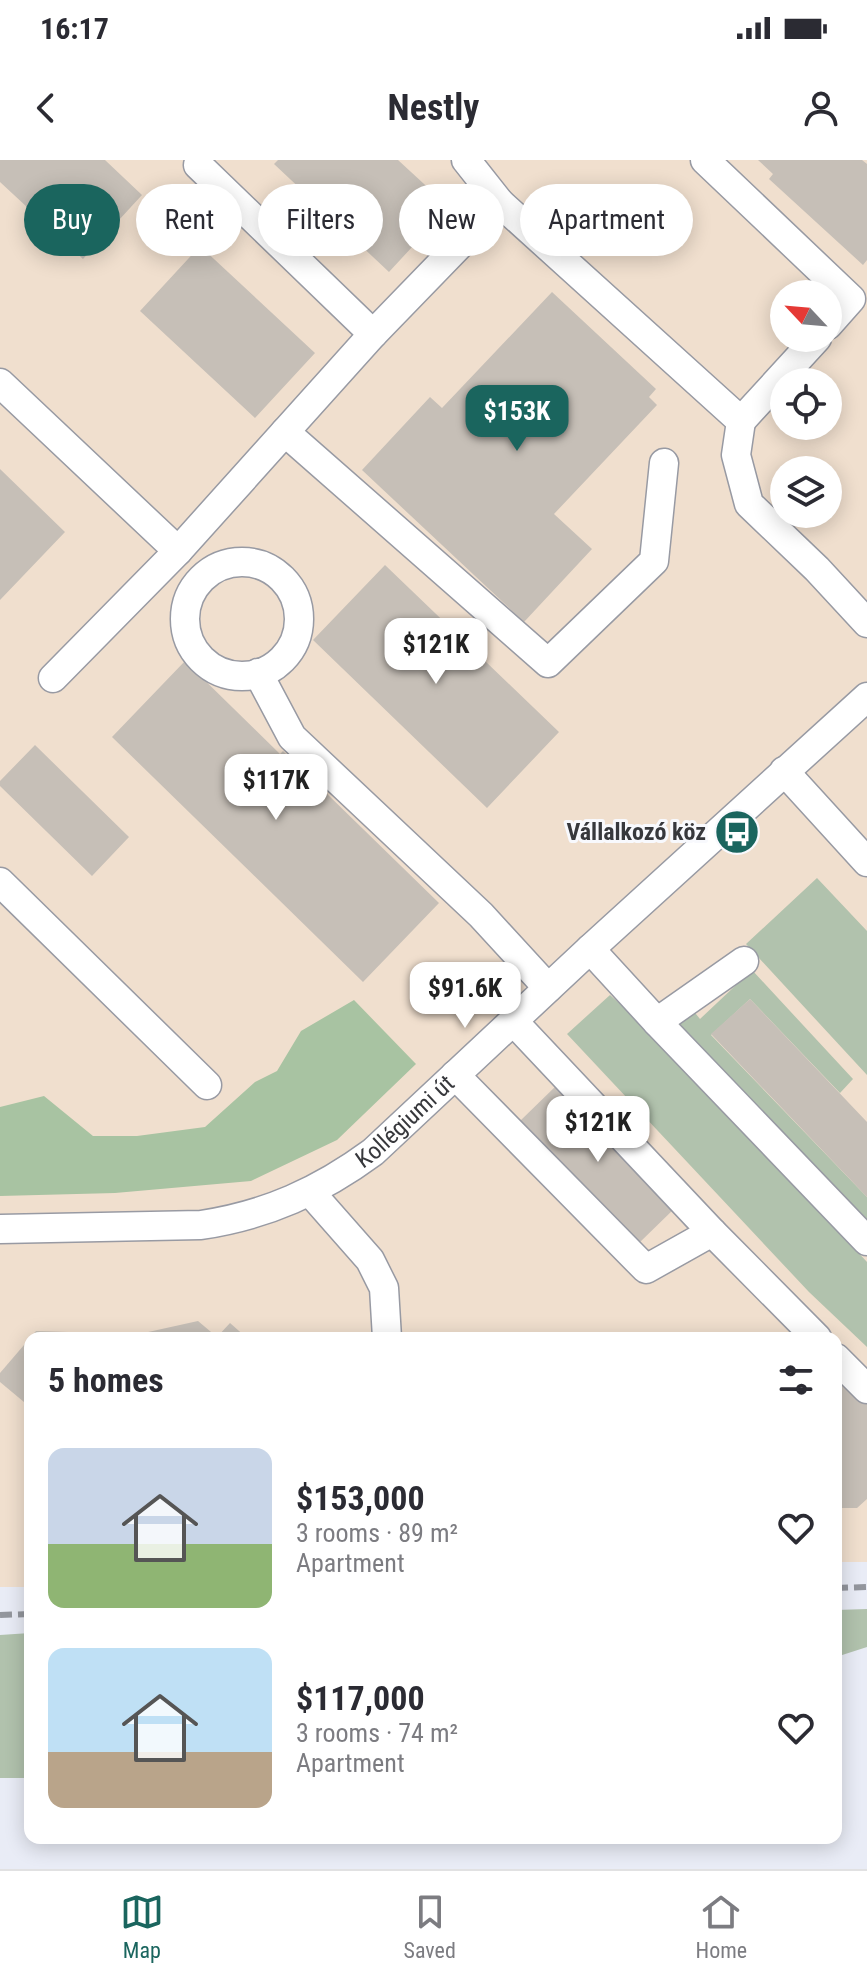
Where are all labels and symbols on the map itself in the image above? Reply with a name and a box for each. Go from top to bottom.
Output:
north arrow [770,280,842,352]
pin: $153K [461,385,573,453]
pin: $121K [380,618,492,686]
pin: $117K [220,754,332,822]
bus stop icon: Vállalkozó köz [713,808,761,856]
place label: Vállalkozó köz [566,818,706,846]
pin: $91.6K [400,962,530,1030]
street label: Kollégiumi út [350,1069,460,1174]
pin: $121K [542,1096,654,1164]

